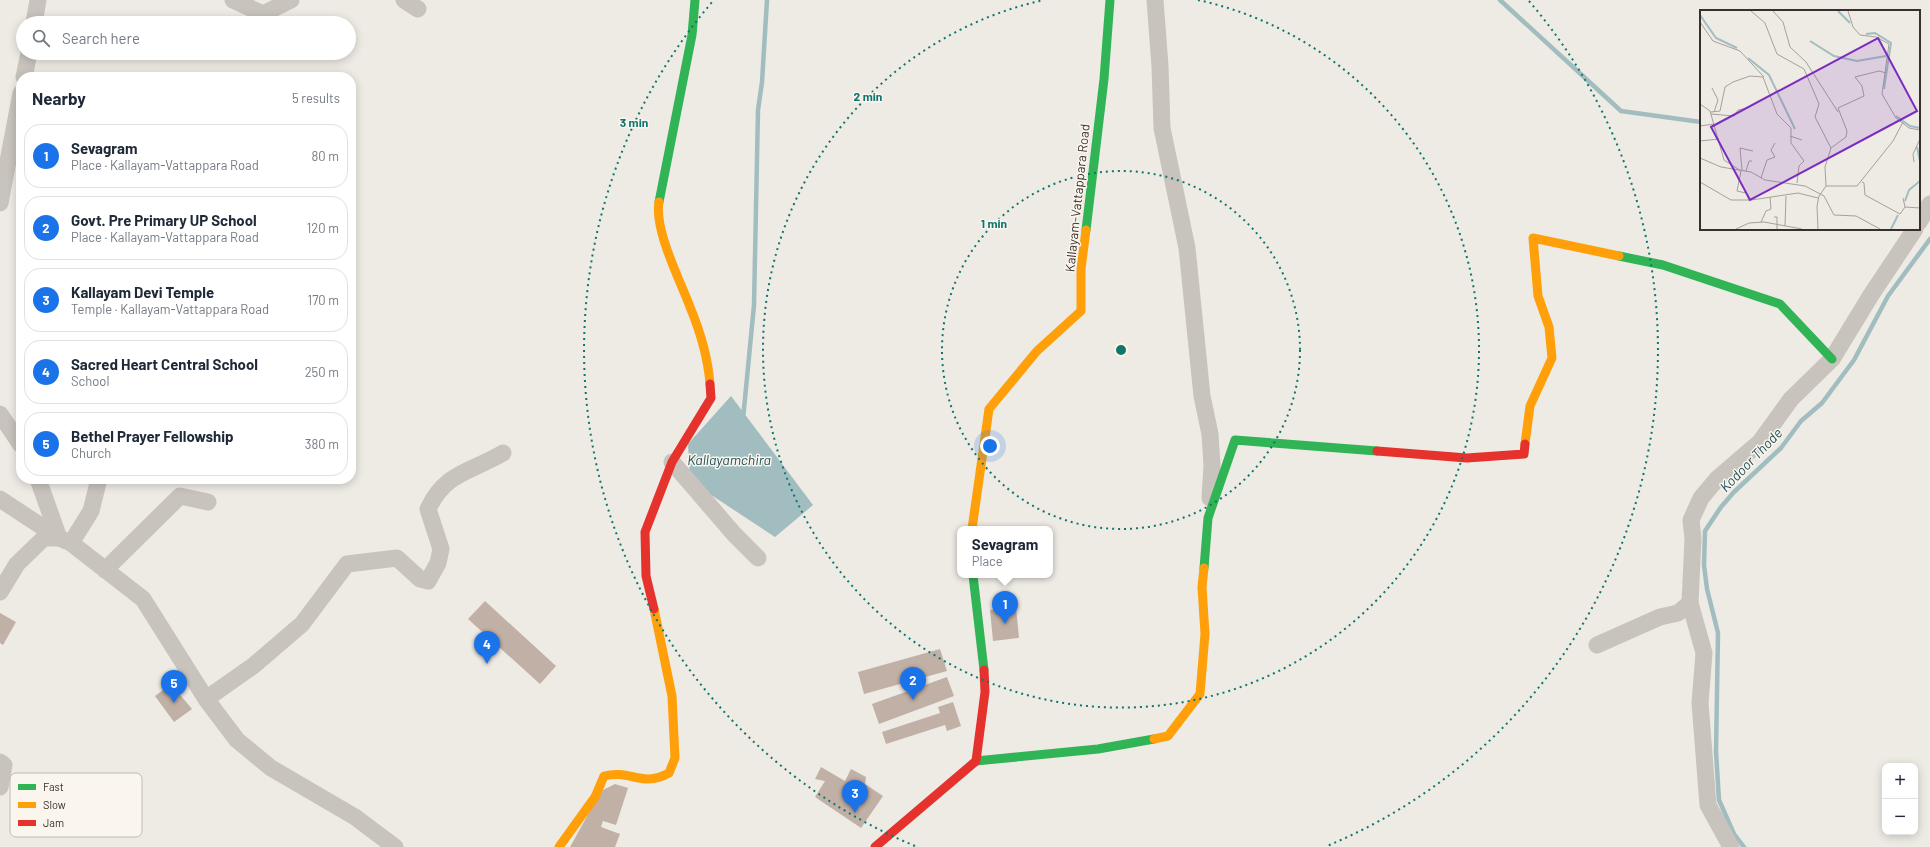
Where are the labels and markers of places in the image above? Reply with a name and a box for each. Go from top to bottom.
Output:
centre of rings [1114,343,1128,357]
pin: 1 [992,591,1018,624]
pin: 4 [474,631,500,664]
pin: 2 [900,667,926,700]
pin: 5 [161,670,187,703]
pin: 3 [842,780,868,813]

